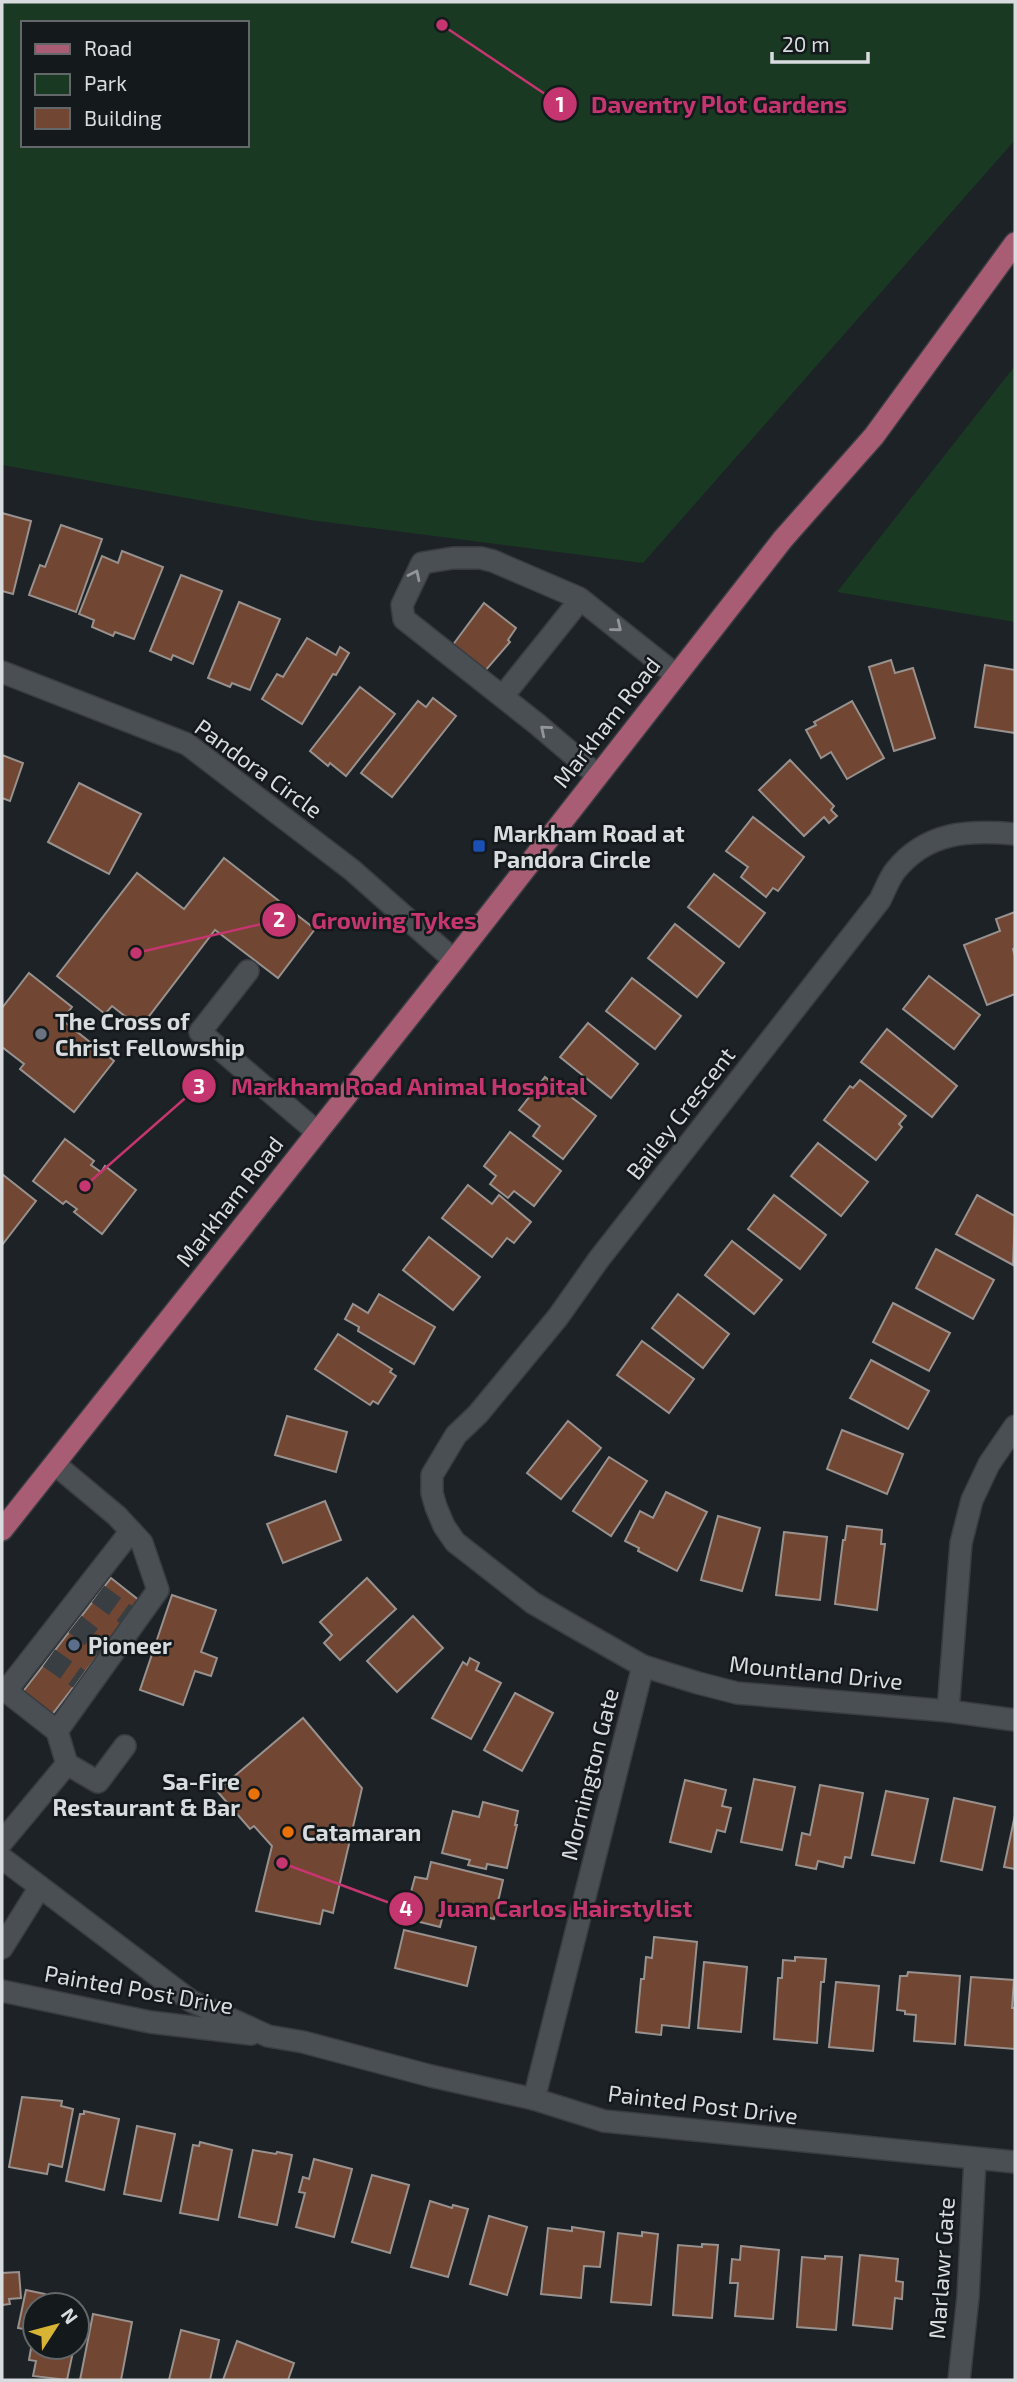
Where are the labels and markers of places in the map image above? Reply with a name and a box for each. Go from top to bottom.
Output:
callout: Daventry Plot Gardens [542,82,862,127]
place label: Markham Road at Pandora Circle [493,819,685,873]
marker: Markham Road at Pandora Circle [471,838,487,854]
callout: Growing Tykes [261,898,491,943]
place label: The Cross of Christ Fellowship [55,1007,245,1061]
marker: The Cross of Christ Fellowship [33,1026,49,1042]
callout: Markham Road Animal Hospital [181,1064,601,1109]
place label: Pioneer [88,1631,172,1659]
marker: Pioneer [66,1637,82,1653]
place label: Sa-Fire Restaurant & Bar [53,1767,240,1821]
marker: Sa-Fire Restaurant & Bar [246,1786,262,1802]
place label: Catamaran [302,1818,421,1846]
marker: Catamaran [280,1824,296,1840]
callout: Juan Carlos Hairstylist [389,1887,706,1932]

